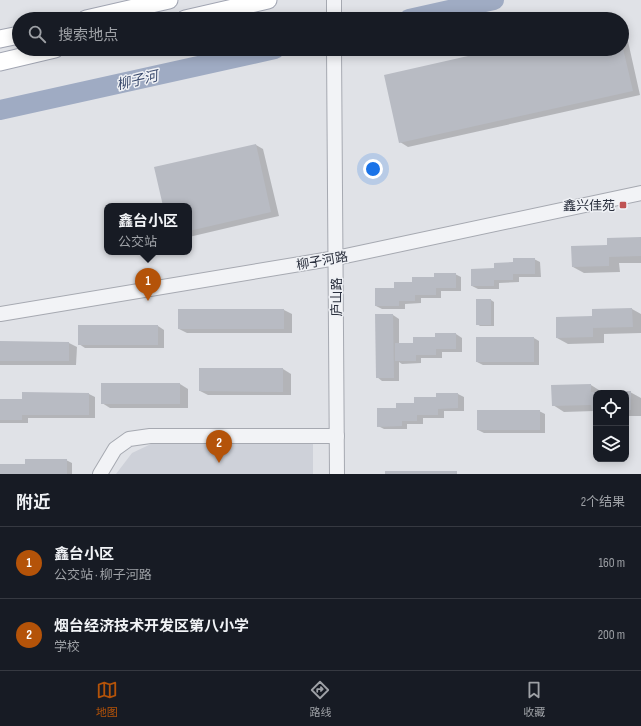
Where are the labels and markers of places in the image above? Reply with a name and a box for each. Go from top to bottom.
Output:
place label: 鑫兴佳苑 [563,198,615,214]
marker: 鑫兴佳苑 [618,200,628,210]
pin: 1 [135,268,161,301]
pin: 2 [206,430,232,463]

